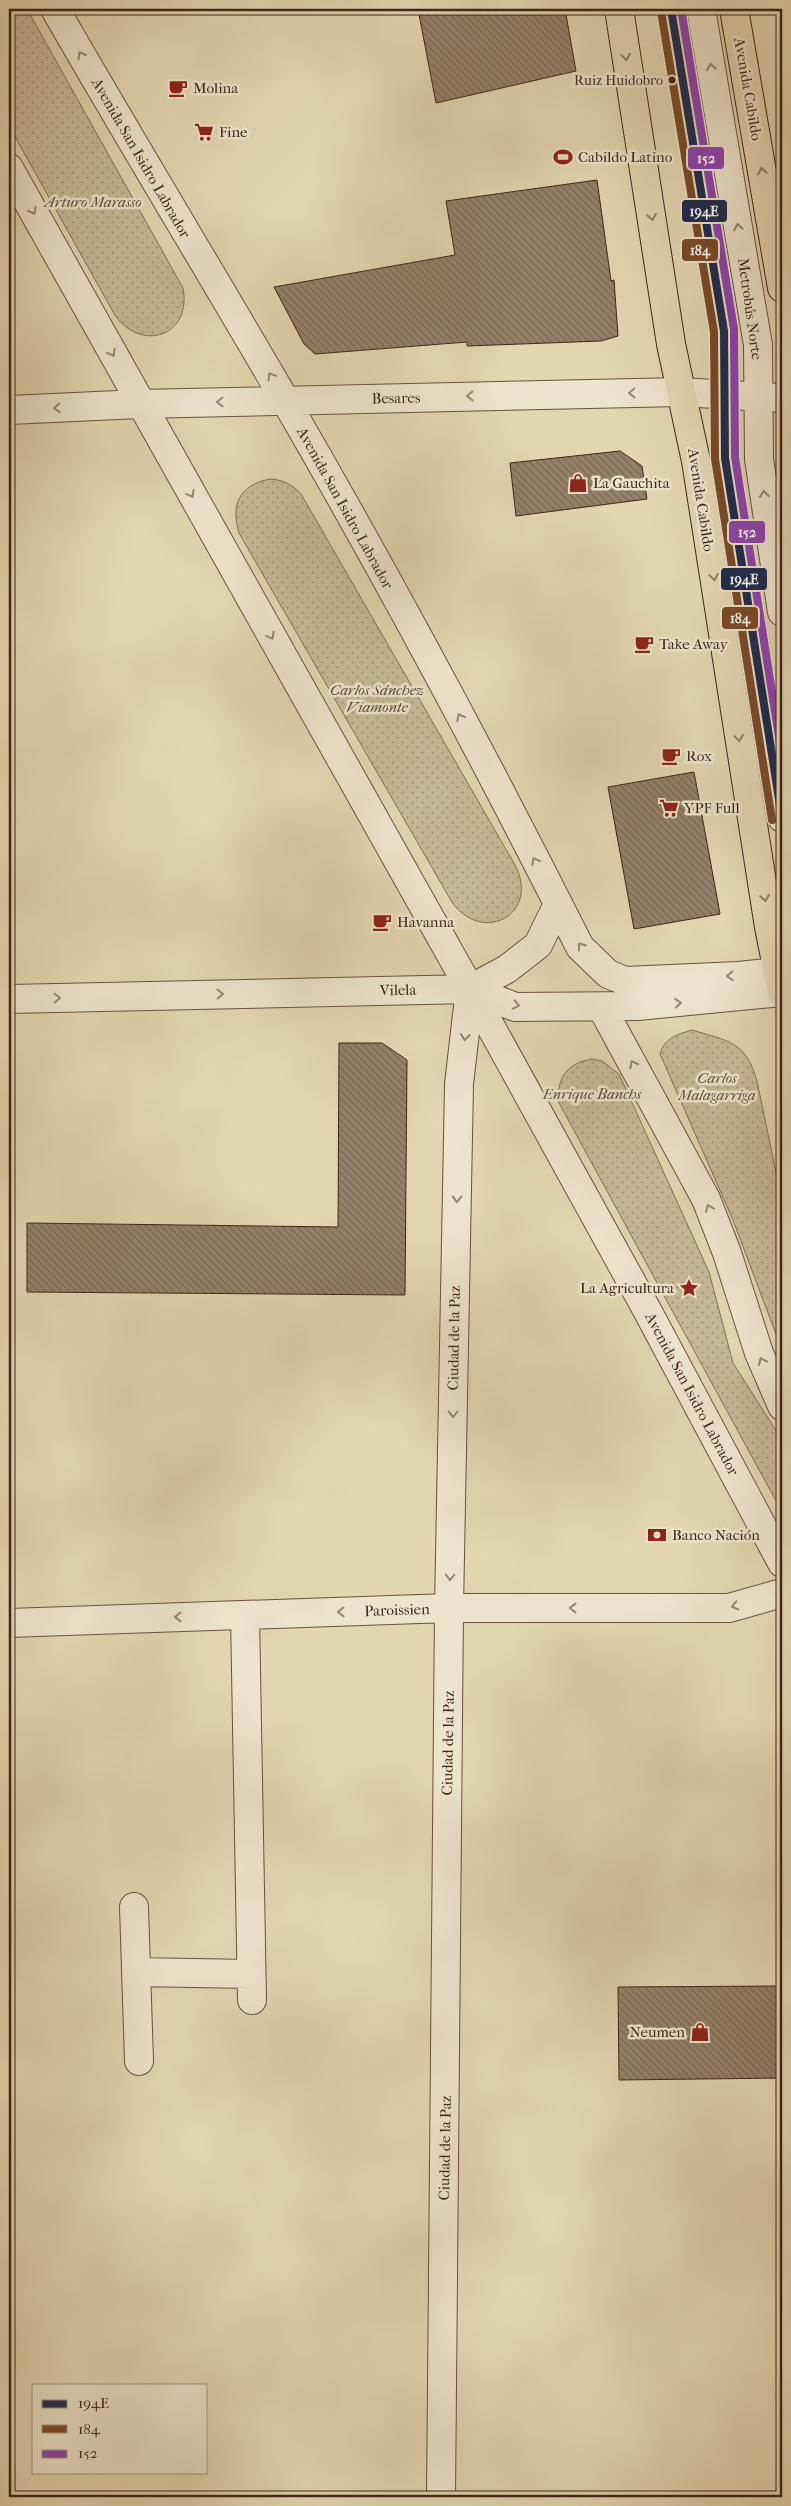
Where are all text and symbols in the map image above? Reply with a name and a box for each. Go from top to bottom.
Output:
street label: Avenida Cabildo [730,35,766,142]
one-way arrow [78,52,88,61]
one-way arrow [621,53,631,61]
one-way arrow [707,63,717,72]
place label: Ruiz Huidobro [574,72,663,89]
street label: Avenida San Isidro Labrador [87,74,195,242]
marker: Ruiz Huidobro [667,75,677,85]
cafe icon: Molina [167,77,189,99]
place label: Molina [193,79,239,97]
supermarket icon: Fine [193,121,215,143]
place label: Fine [219,123,248,141]
sports icon: Cabildo Latino [552,146,574,168]
line badge: 152 [687,146,725,170]
place label: Cabildo Latino [578,148,673,166]
text: 152 [697,150,715,167]
one-way arrow [757,167,767,175]
park label: Arturo Marasso [43,193,142,211]
line badge: 194E [681,199,728,223]
text: 194E [689,203,719,220]
one-way arrow [26,205,36,214]
one-way arrow [646,213,656,222]
one-way arrow [733,223,743,232]
line badge: 184 [681,238,719,262]
text: 184 [690,242,711,259]
street label: Metrobús Norte [734,257,766,362]
one-way arrow [105,347,115,356]
one-way arrow [267,372,277,381]
one-way arrow [628,387,636,398]
street label: Besares [371,389,421,407]
one-way arrow [465,391,473,401]
one-way arrow [215,397,223,407]
one-way arrow [53,402,61,413]
street label: Avenida San Isidro Labrador [292,423,397,593]
street label: Avenida Cabildo [684,446,718,553]
shop icon: La Gauchita [567,472,589,494]
place label: La Gauchita [593,474,671,492]
one-way arrow [185,489,195,498]
one-way arrow [759,490,770,498]
line badge: 152 [728,520,766,544]
text: 152 [738,524,756,541]
line badge: 194E [720,567,768,591]
text: 194E [729,571,759,588]
one-way arrow [708,574,719,582]
line badge: 184 [721,606,759,630]
text: 184 [730,610,751,627]
one-way arrow [264,631,274,640]
cafe icon: Take Away [633,633,655,655]
place label: Take Away [659,635,729,653]
park label: Carlos Sánchez Viamonte [330,681,424,716]
one-way arrow [456,713,466,722]
one-way arrow [734,733,744,742]
cafe icon: Rox [660,745,682,767]
place label: Rox [686,747,712,765]
supermarket icon: YPF Full [658,797,680,819]
place label: YPF Full [683,799,740,817]
one-way arrow [532,857,542,866]
one-way arrow [759,894,769,903]
cafe icon: Havanna [371,911,393,933]
place label: Havanna [397,913,455,931]
one-way arrow [578,942,587,952]
one-way arrow [725,971,733,982]
street label: Vilela [379,981,418,999]
one-way arrow [216,989,224,999]
one-way arrow [54,992,62,1003]
one-way arrow [674,998,682,1009]
one-way arrow [511,1000,520,1010]
one-way arrow [460,1034,471,1042]
one-way arrow [629,1061,639,1070]
park label: Carlos Malagarriga [677,1069,756,1104]
park label: Enrique Banchs [542,1085,642,1103]
one-way arrow [452,1196,462,1204]
one-way arrow [705,1204,716,1213]
place icon: La Agricultura [678,1277,700,1299]
place label: La Agricultura [580,1279,675,1297]
street label: Ciudad de la Paz [444,1285,464,1391]
street label: Avenida San Isidro Labrador [641,1308,743,1479]
one-way arrow [758,1358,768,1366]
one-way arrow [448,1411,458,1419]
bank icon: Banco Nación [646,1524,668,1546]
place label: Banco Nación [672,1526,760,1544]
one-way arrow [445,1574,455,1581]
street label: Paroissien [364,1600,430,1620]
one-way arrow [731,1600,740,1611]
one-way arrow [569,1603,577,1613]
one-way arrow [337,1607,344,1617]
one-way arrow [174,1612,182,1622]
street label: Ciudad de la Paz [438,1690,458,1796]
shop icon: Neumen [689,2021,711,2043]
place label: Neumen [629,2023,685,2041]
street label: Ciudad de la Paz [435,2095,455,2201]
legend [32,2384,208,2474]
text: 194E [78,2394,109,2412]
text: 184 [78,2420,101,2438]
text: 152 [78,2444,98,2462]

